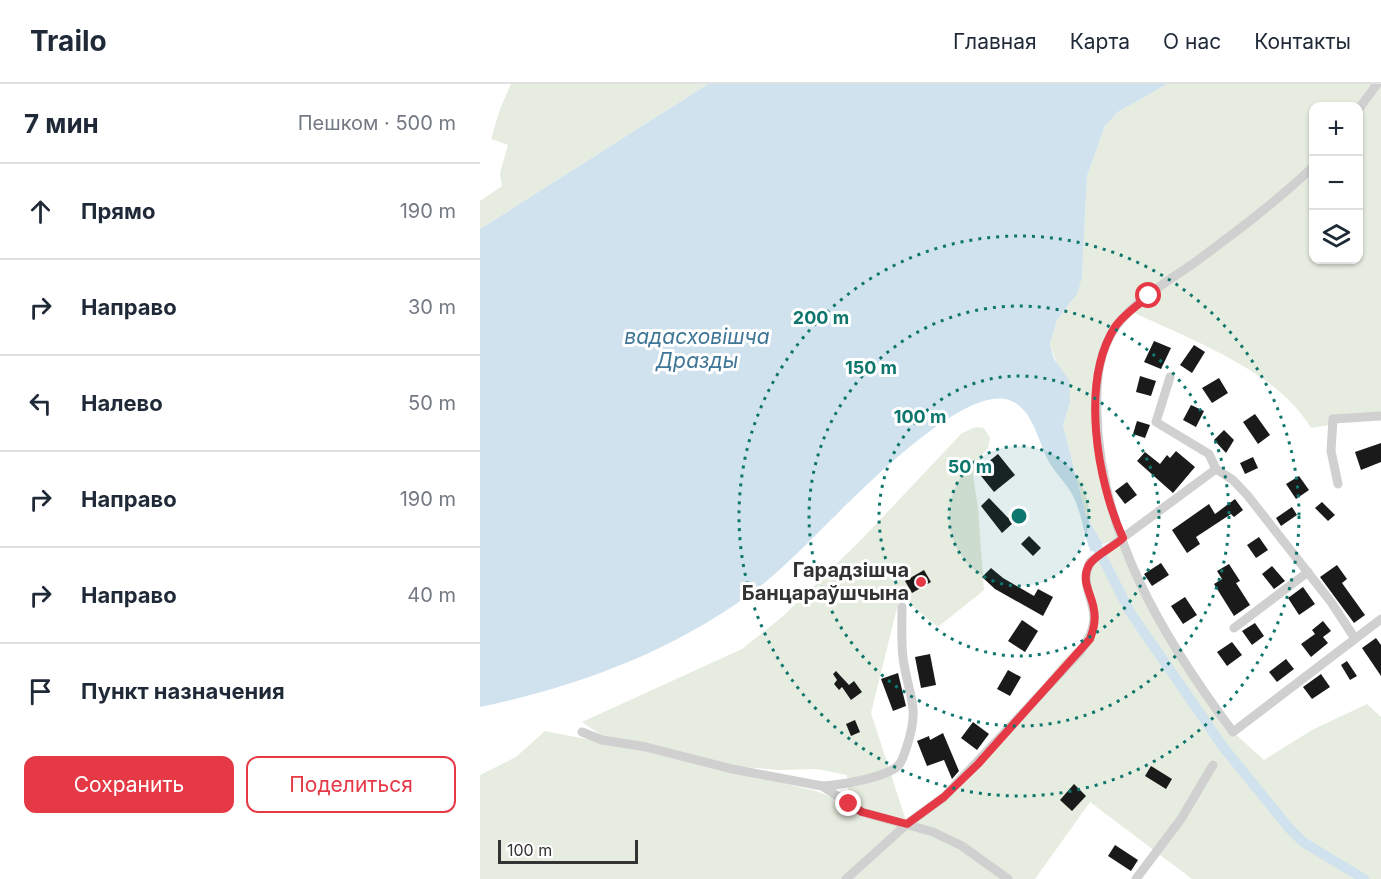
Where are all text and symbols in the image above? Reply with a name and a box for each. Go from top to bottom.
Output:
text: Trailo [30,24,107,58]
text: Главная [953,29,1037,54]
text: Карта [1070,29,1130,54]
text: О нас [1163,29,1221,54]
text: Контакты [1254,29,1351,54]
map controls [1309,102,1363,264]
button: + [1309,102,1363,156]
text: 7 мин [24,108,99,139]
text: Пешком · 500 m [298,111,456,135]
button: − [1309,156,1363,210]
icon: ahead [24,195,57,228]
text: Прямо [81,198,155,224]
text: 190 m [400,199,456,223]
button: layers [1309,210,1363,264]
route start [1135,282,1161,308]
icon: right [24,291,57,324]
text: Направо [81,294,177,320]
text: 30 m [408,295,456,319]
text: 200 m [793,307,849,328]
water label: вадасховішча Дразды [624,324,770,373]
text: 150 m [845,357,897,378]
icon: left [24,387,57,420]
text: Налево [81,390,163,416]
text: 50 m [408,391,456,415]
text: 100 m [894,406,946,427]
text: 50 m [948,456,992,477]
icon: right [24,483,57,516]
text: Направо [81,486,177,512]
text: 190 m [400,487,456,511]
centre of rings [1009,506,1029,526]
place label: Гарадзішча Банцараўшчына [742,558,909,605]
marker: Гарадзішча Банцараўшчына [914,575,928,589]
icon: right [24,579,57,612]
text: Направо [81,582,177,608]
text: 40 m [407,583,456,607]
icon: arrive [24,675,57,708]
text: Пункт назначения [81,678,285,704]
button: Сохранить [24,756,234,813]
button: Поделиться [246,756,456,813]
route end [835,790,861,816]
scale bar [498,837,638,864]
text: 100 m [507,840,552,860]

